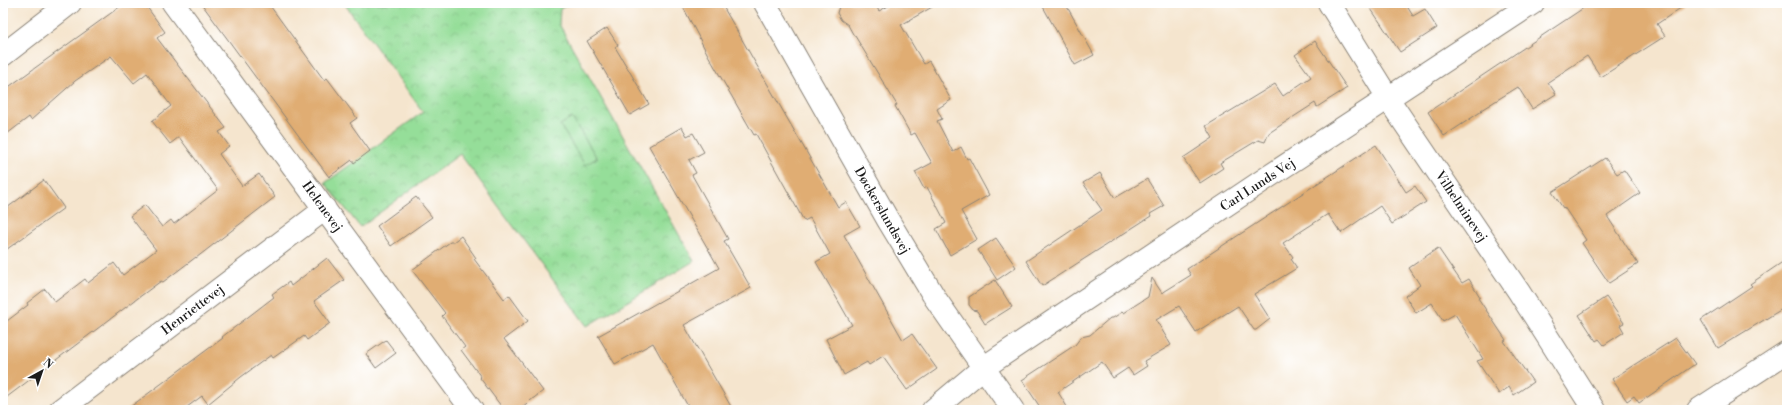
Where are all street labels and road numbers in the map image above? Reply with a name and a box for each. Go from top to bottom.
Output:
street label: Carl Lunds Vej [1217,155,1298,215]
street label: Døckerslundsvej [851,164,914,257]
street label: Vilhelminevej [1431,167,1491,245]
street label: Helenevej [298,178,346,235]
street label: Henriettevej [158,281,227,339]

